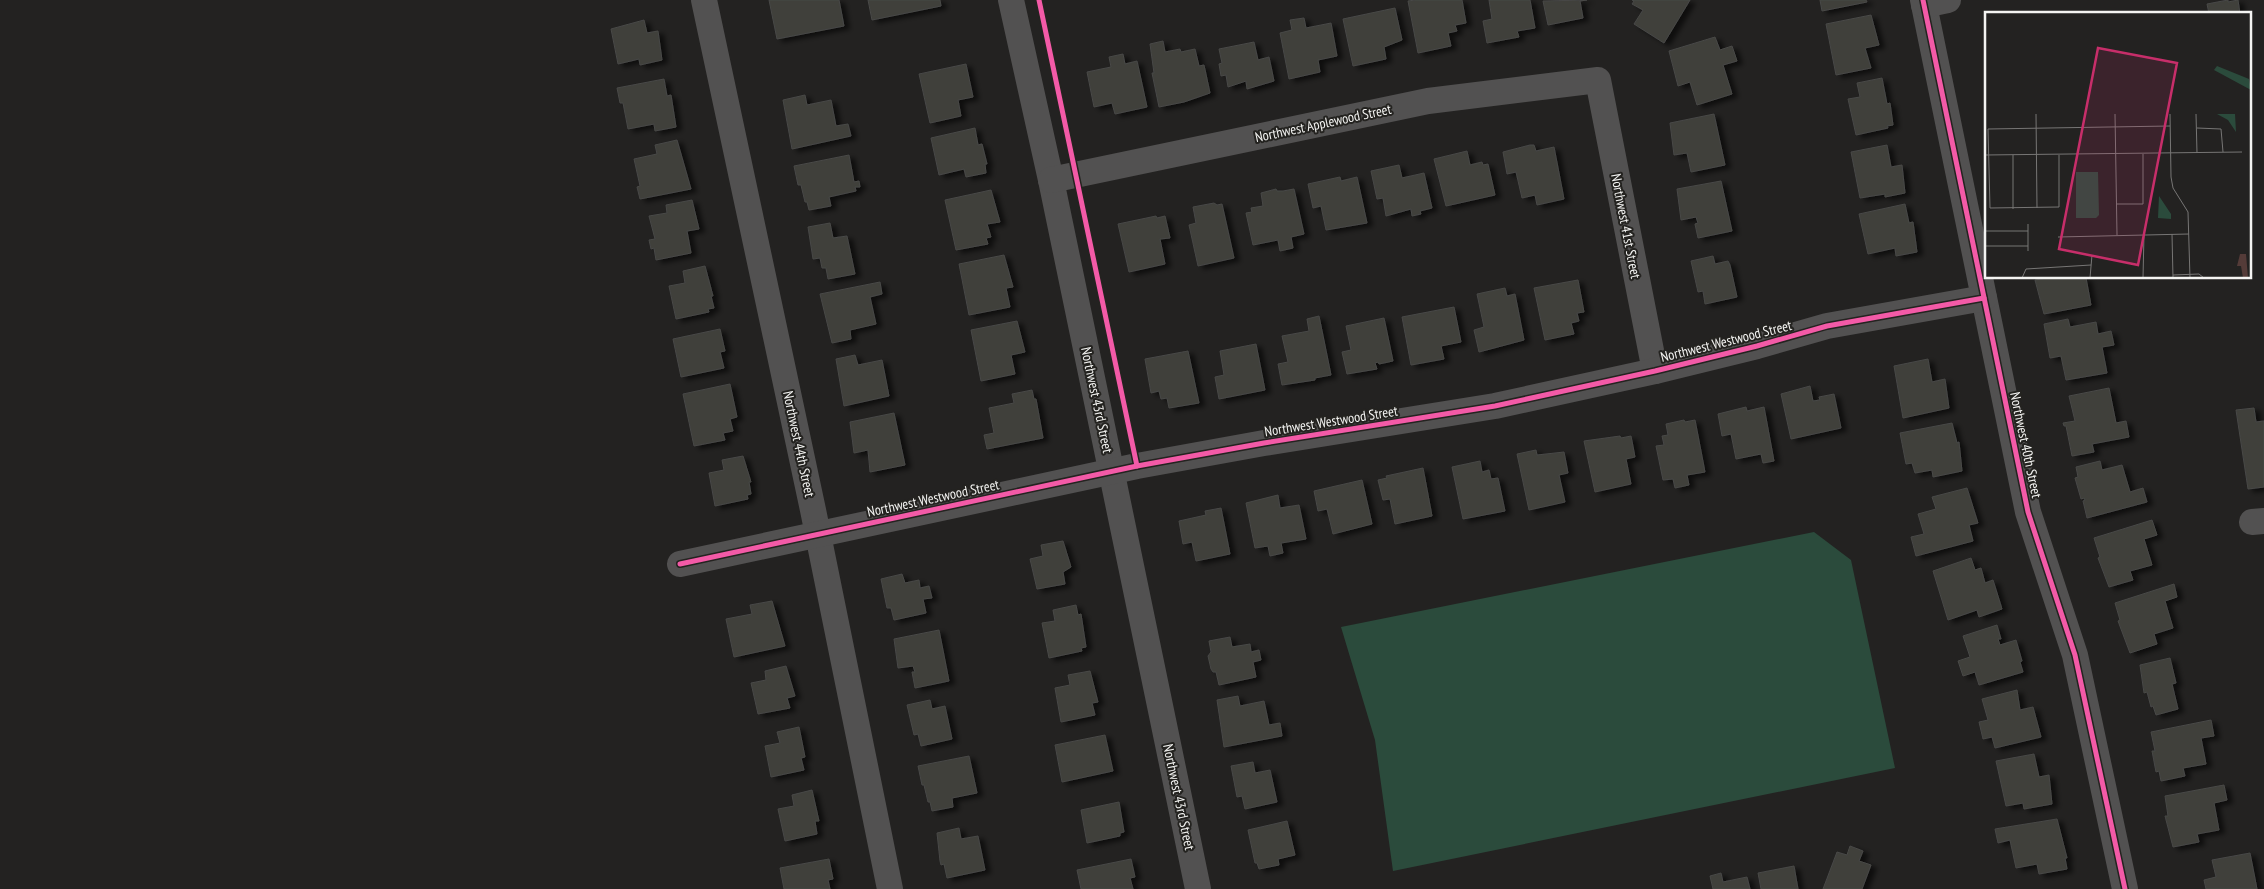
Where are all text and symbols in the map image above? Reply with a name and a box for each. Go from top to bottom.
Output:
inset map [1985,12,2252,279]
street label: Northwest Applewood Street [1253,100,1393,146]
street label: Northwest 41st Street [1607,172,1645,280]
street label: Northwest Westwood Street [1659,316,1794,366]
street label: Northwest 43rd Street [1077,345,1117,455]
street label: Northwest 44th Street [779,389,819,499]
street label: Northwest 40th Street [2006,390,2046,500]
street label: Northwest Westwood Street [1263,402,1399,440]
street label: Northwest Westwood Street [865,475,1001,521]
street label: Northwest 43rd Street [1159,742,1199,852]

